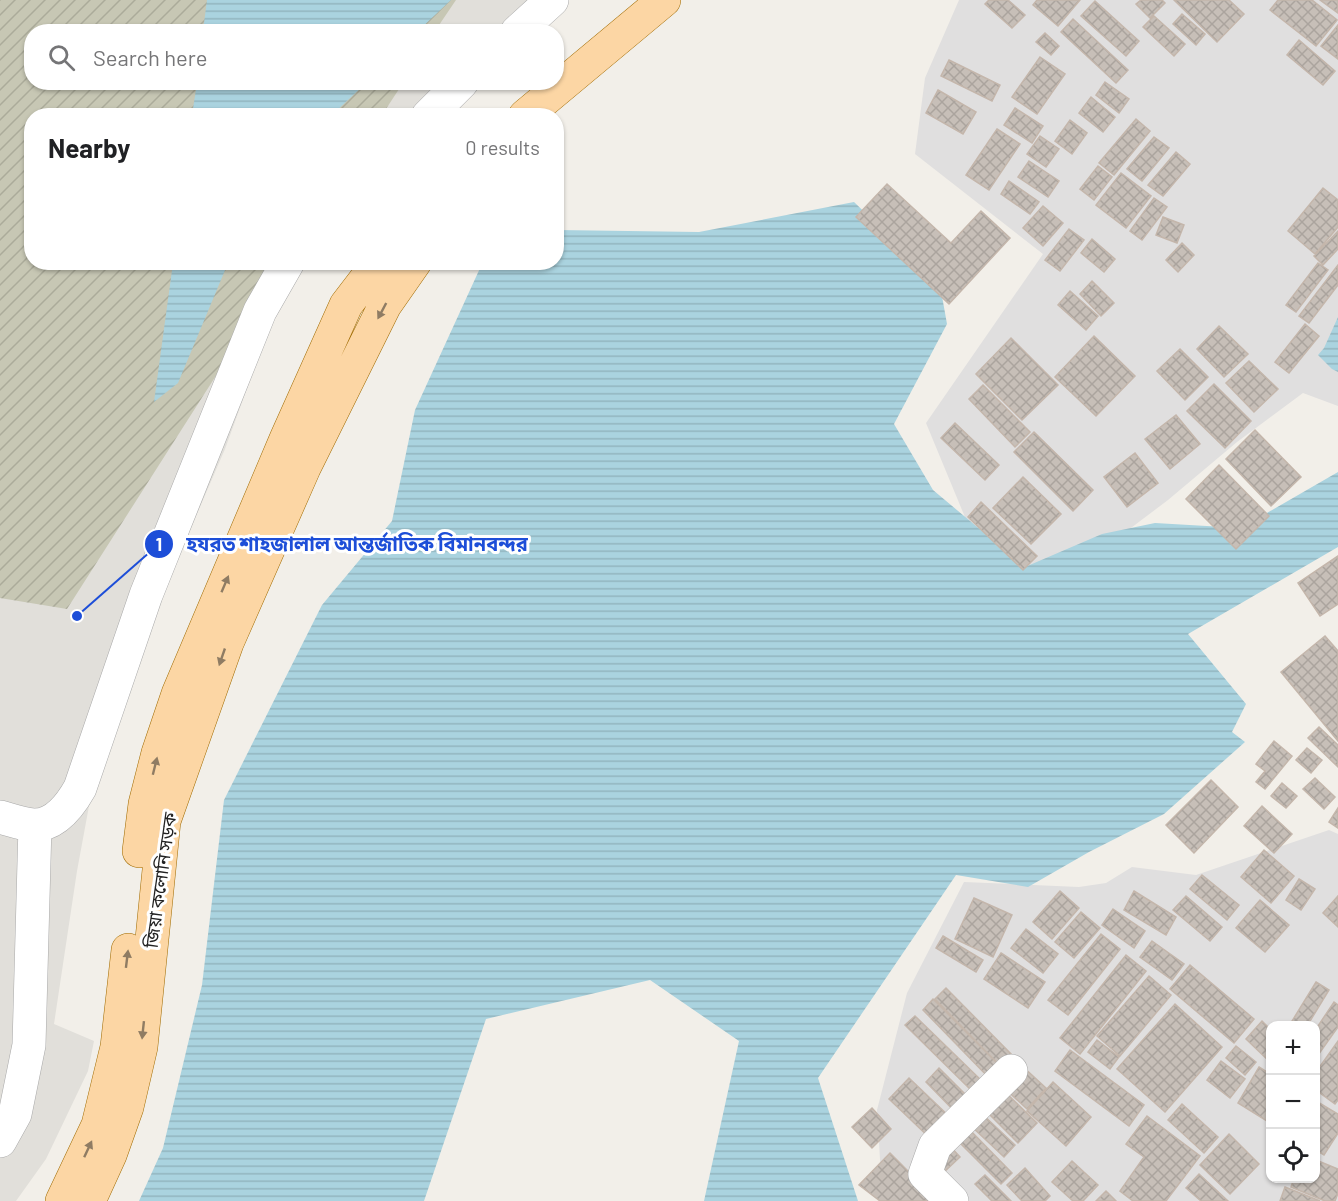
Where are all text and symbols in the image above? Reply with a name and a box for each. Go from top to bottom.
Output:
search box [24,24,564,90]
icon: search [45,41,78,74]
text: Search here [93,44,207,70]
text: Nearby [48,132,130,163]
text: 0 results [465,135,540,159]
one-way arrow [377,302,387,319]
callout: হযরত শাহজালাল আন্তর্জাতিক বিমানবন্দর [144,525,540,563]
text: হযরত শাহজালাল আন্তর্জাতিক বিমানবন্দর [185,531,529,555]
text: 1 [156,533,162,555]
one-way arrow [220,575,230,593]
one-way arrow [216,648,226,666]
one-way arrow [150,757,160,775]
street label: জিয়া কলোনি সড়ক [139,810,180,950]
one-way arrow [122,949,132,968]
one-way arrow [138,1020,148,1039]
map controls [1266,1021,1320,1183]
button: + [1266,1021,1320,1075]
button: − [1266,1075,1320,1129]
button: locate [1266,1129,1320,1183]
one-way arrow [83,1140,92,1157]

